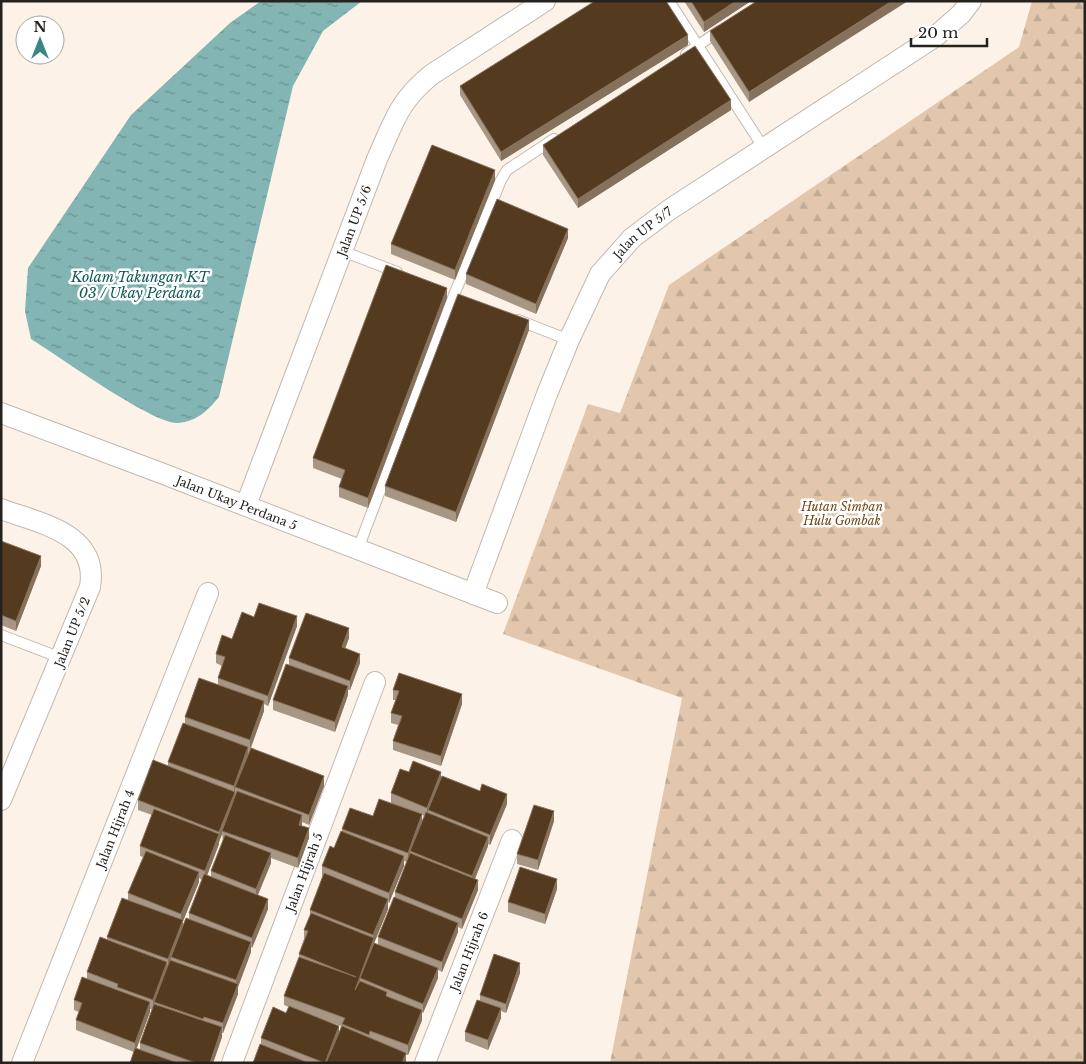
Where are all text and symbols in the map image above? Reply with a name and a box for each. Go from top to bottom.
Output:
north arrow [15,15,65,65]
scale bar [911,15,987,47]
text: N [33,18,47,36]
text: 20 m [918,23,958,42]
street label: Jalan UP 5/6 [333,183,374,260]
street label: Jalan UP 5/7 [608,202,676,263]
water label: Kolam Takungan KT 03 / Ukay Perdana [70,268,210,302]
street label: Jalan Ukay Perdana 5 [172,471,299,533]
park label: Hutan Simpan Hulu Gombak [800,499,883,528]
street label: Jalan UP 5/2 [50,595,93,671]
street label: Jalan Hijrah 4 [92,787,137,872]
street label: Jalan Hijrah 5 [281,830,325,915]
street label: Jalan Hijrah 6 [446,909,491,995]

